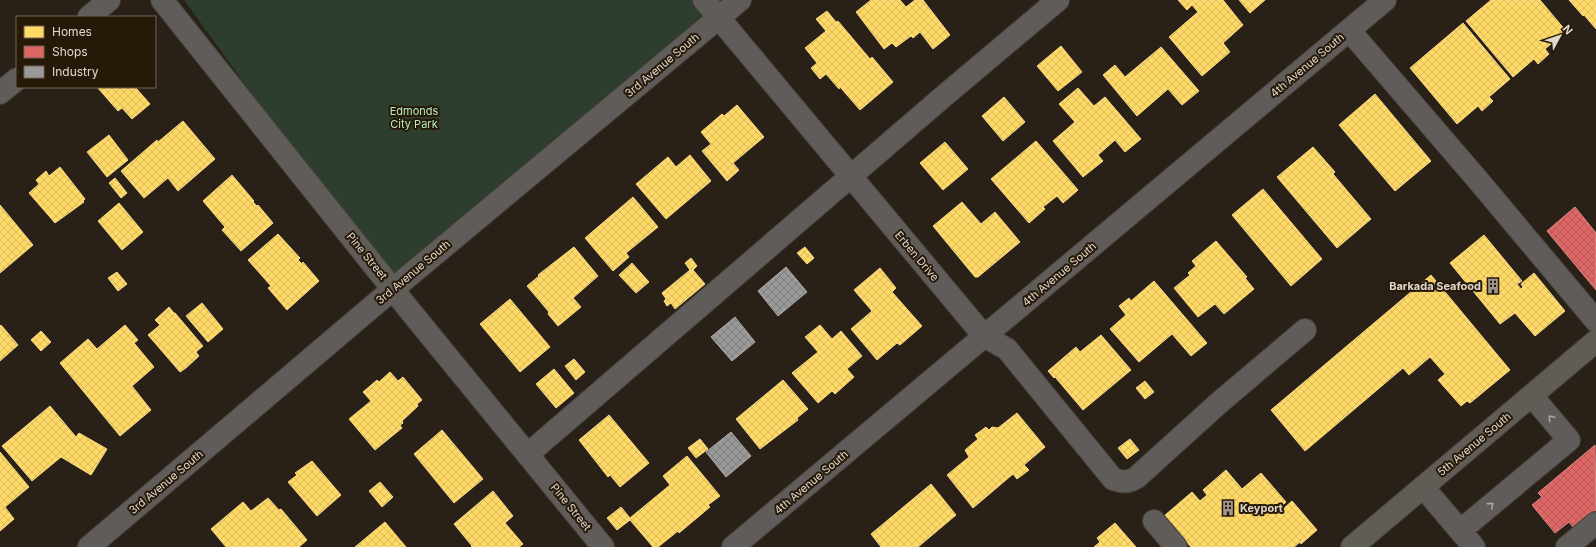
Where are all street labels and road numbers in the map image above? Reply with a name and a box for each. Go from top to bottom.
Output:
street label: 3rd Avenue South [622,30,702,100]
street label: 4th Avenue South [1267,30,1347,100]
street label: Erben Drive [892,228,942,284]
street label: Pine Street [344,230,391,283]
street label: 3rd Avenue South [373,237,453,307]
street label: 4th Avenue South [1019,239,1099,309]
street label: 5th Avenue South [1434,409,1514,479]
street label: 3rd Avenue South [126,447,206,517]
street label: 4th Avenue South [771,447,851,517]
street label: Pine Street [548,481,595,534]

